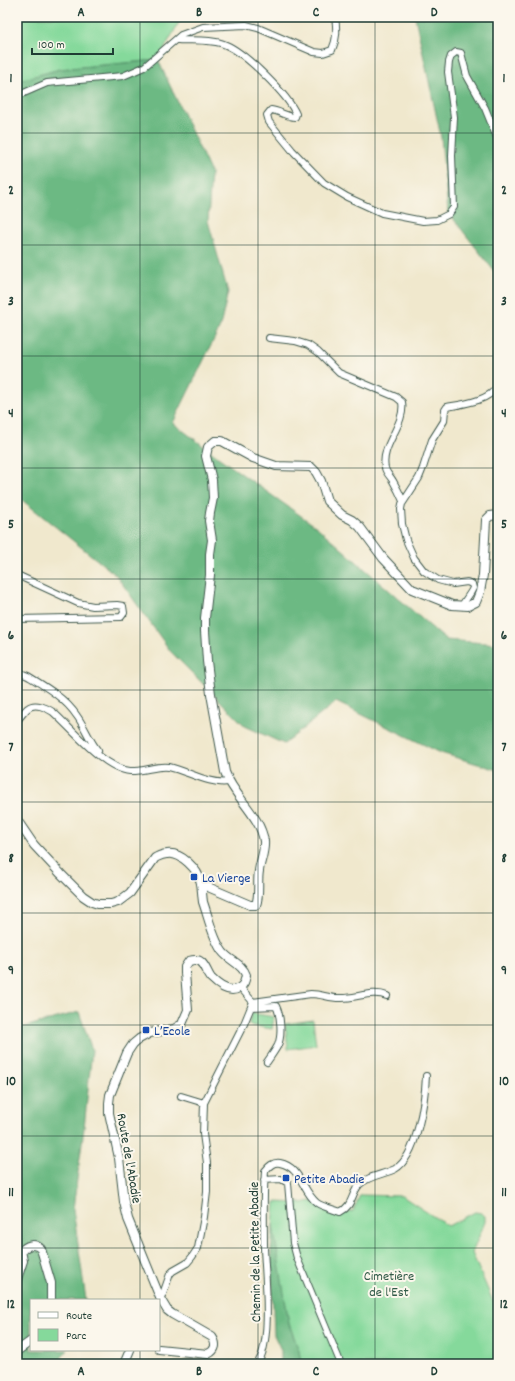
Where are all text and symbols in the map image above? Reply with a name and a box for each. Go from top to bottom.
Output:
text: A [77,4,85,23]
text: B [196,4,202,23]
text: C [313,4,320,23]
text: D [431,4,438,23]
scale bar [32,30,113,56]
text: 100 m [38,37,65,54]
text: 1 [10,70,13,89]
text: 1 [503,70,506,89]
text: 2 [8,182,14,201]
text: 2 [501,182,507,201]
text: 3 [8,293,14,312]
text: 3 [501,293,507,312]
text: 4 [8,405,14,424]
text: 4 [501,405,507,424]
text: 5 [8,516,14,535]
text: 5 [501,516,507,535]
text: 6 [8,627,15,646]
text: 6 [501,627,508,646]
text: 7 [9,739,14,758]
text: 7 [502,739,507,758]
text: 8 [8,850,14,869]
text: 8 [501,850,507,869]
place label: La Vierge [202,869,250,889]
marker: La Vierge [189,872,199,882]
text: 9 [8,962,14,981]
text: 9 [501,962,507,981]
place label: L’Ecole [154,1022,190,1042]
marker: L’Ecole [141,1025,151,1035]
text: 10 [6,1073,16,1092]
text: 10 [499,1073,509,1092]
street label: Route de l'Abadie [110,1112,146,1205]
place label: Petite Abadie [294,1170,364,1190]
marker: Petite Abadie [281,1173,291,1183]
street label: Chemin de la Petite Abadie [245,1181,267,1322]
text: 11 [8,1184,14,1203]
text: 11 [501,1184,507,1203]
park label: Cimetière de l'Est [364,1267,414,1303]
text: 12 [7,1296,16,1315]
text: 12 [500,1296,509,1315]
legend [30,1299,160,1351]
text: Route [66,1308,92,1325]
text: Parc [66,1328,87,1345]
text: A [77,1363,85,1381]
text: B [196,1363,202,1381]
text: C [313,1363,320,1381]
text: D [431,1363,438,1381]

